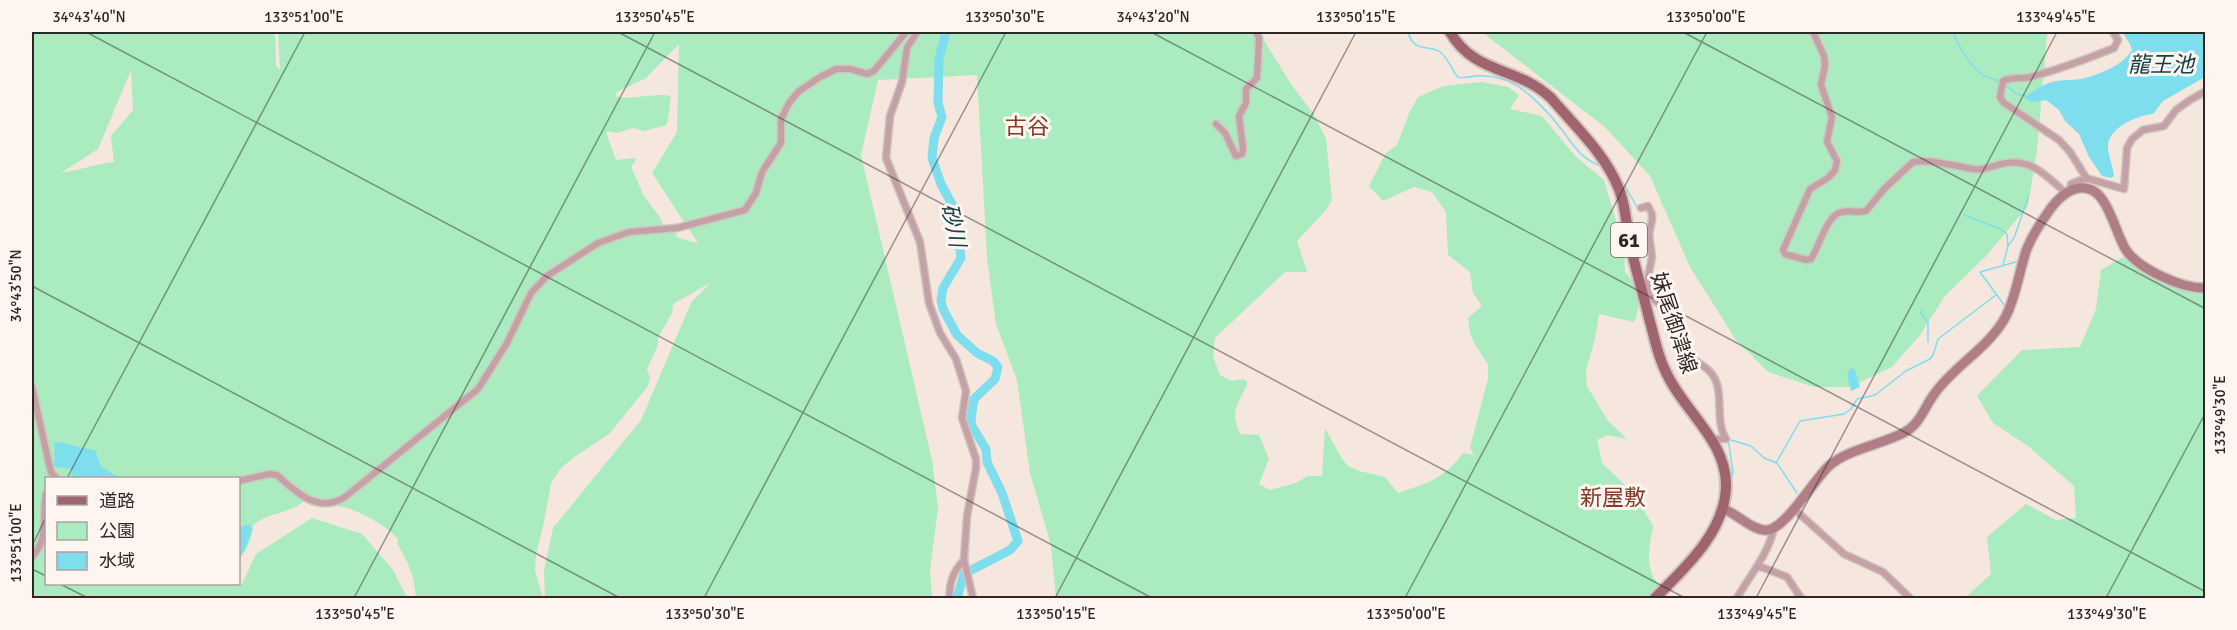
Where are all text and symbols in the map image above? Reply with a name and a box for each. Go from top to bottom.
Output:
text: 34°43'40"N [52,8,126,26]
text: 133°51'00"E [264,8,344,26]
text: 133°50'45"E [615,8,695,26]
text: 133°50'30"E [965,8,1045,26]
text: 34°43'20"N [1116,8,1190,26]
text: 133°50'15"E [1316,8,1396,26]
text: 133°50'00"E [1666,8,1746,26]
text: 133°49'45"E [2016,8,2096,26]
water label: 龍王池 [2128,51,2196,78]
district label: 古谷 [1005,113,1049,140]
water label: 砂川 [936,201,972,251]
road number: 61 [1611,223,1647,257]
text: 34°43'50"N [7,249,25,323]
street label: 妹尾御津線 [1645,269,1703,377]
text: 133°49'30"E [2211,375,2229,455]
legend [45,477,240,585]
district label: 新屋敷 [1580,484,1646,511]
text: 道路 [99,490,135,512]
text: 133°51'00"E [7,503,25,583]
text: 公園 [99,520,135,542]
text: 水域 [99,550,135,572]
text: 133°50'45"E [315,605,395,623]
text: 133°50'30"E [665,605,745,623]
text: 133°50'15"E [1016,605,1096,623]
text: 133°50'00"E [1366,605,1446,623]
text: 133°49'45"E [1717,605,1797,623]
text: 133°49'30"E [2067,605,2147,623]

